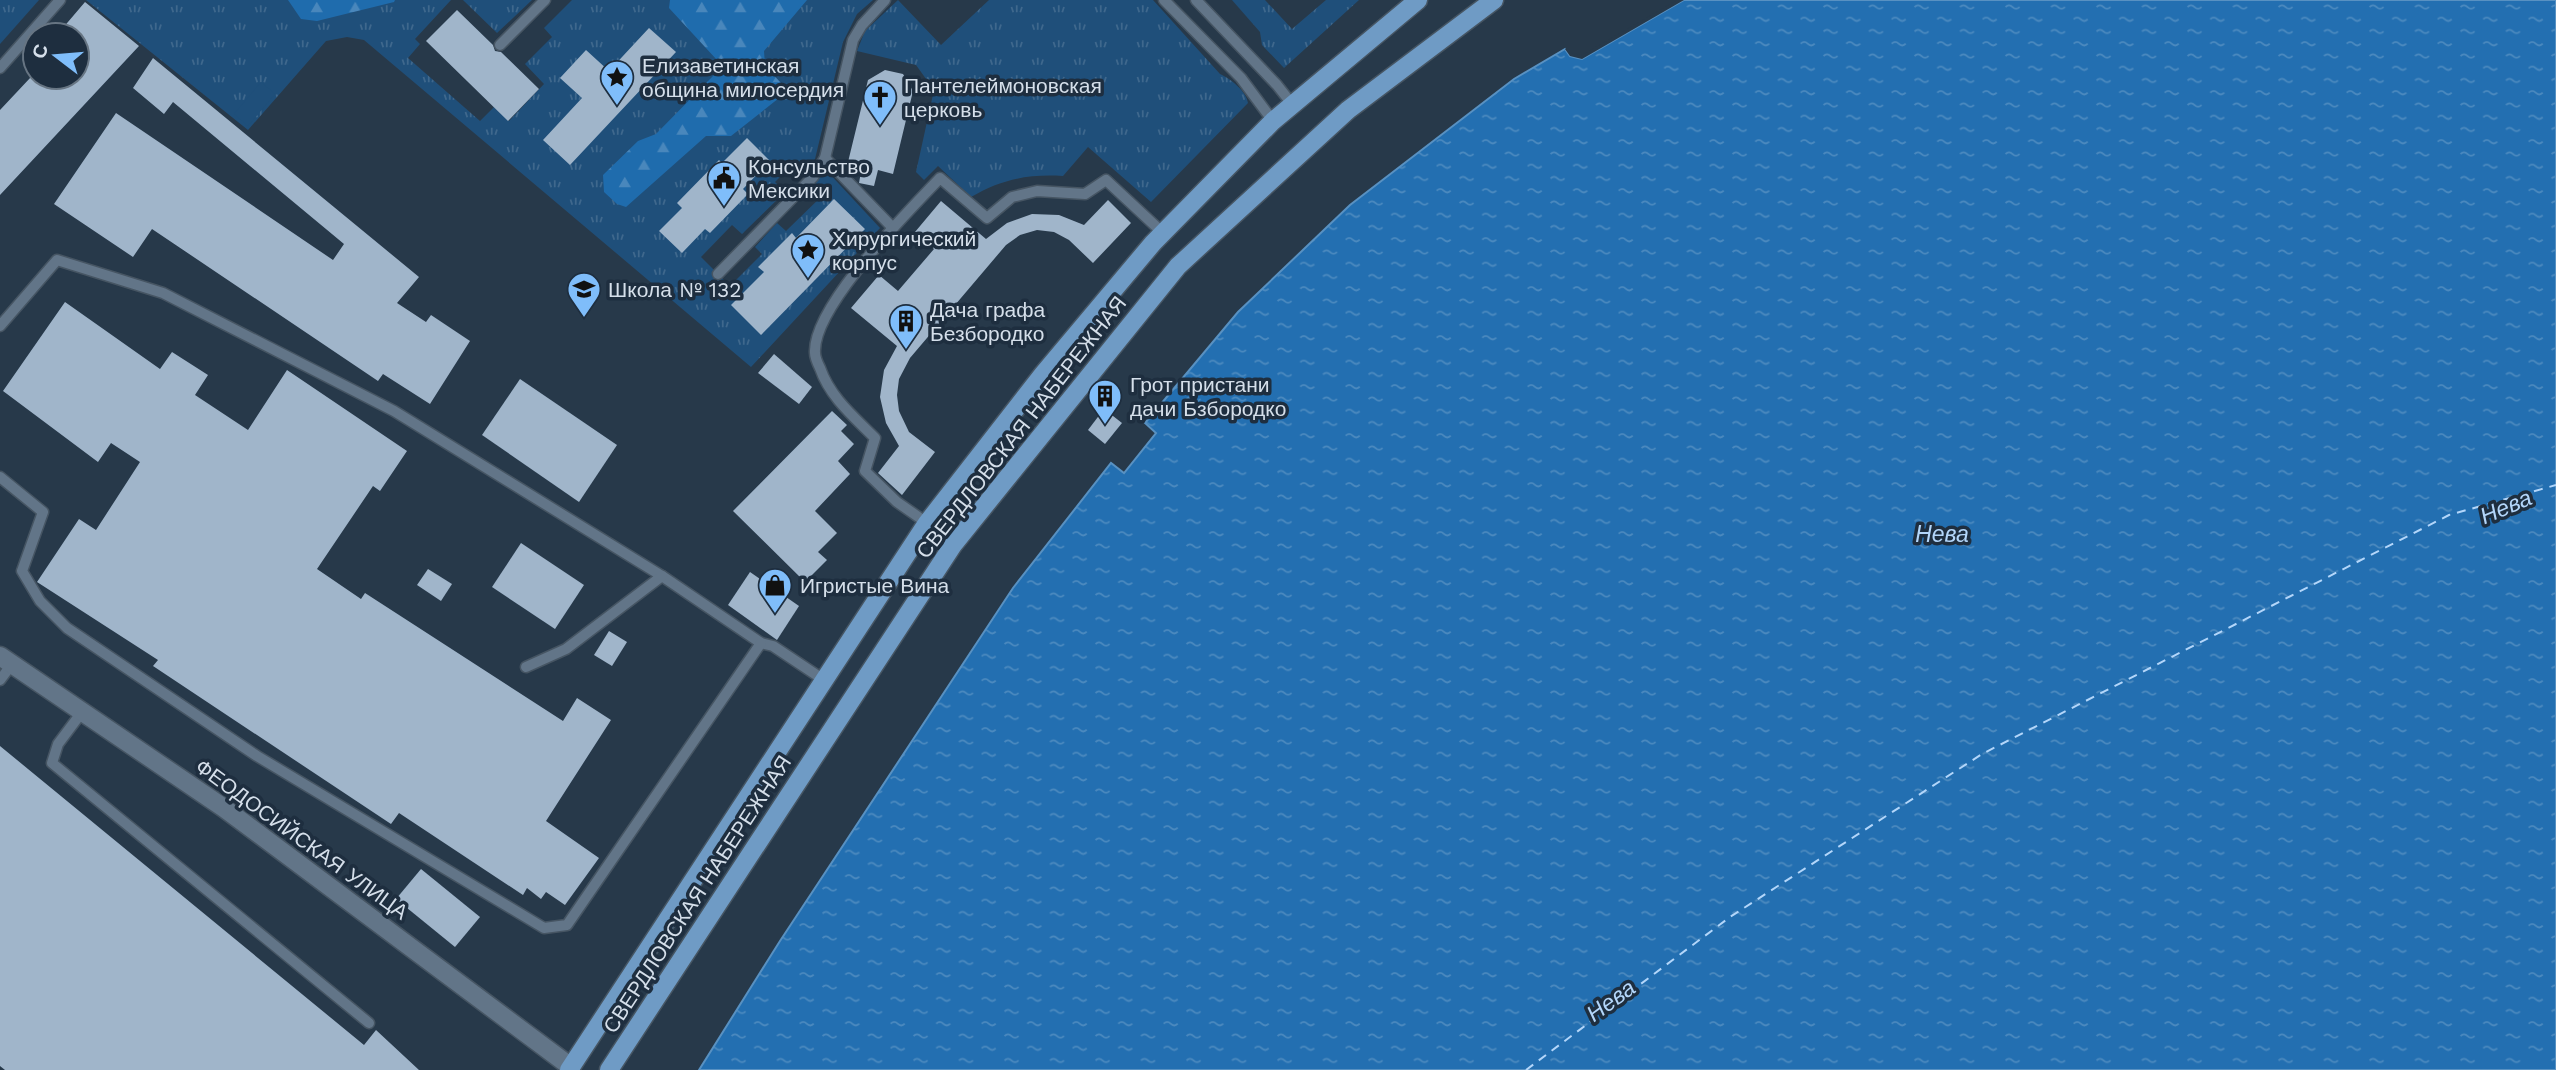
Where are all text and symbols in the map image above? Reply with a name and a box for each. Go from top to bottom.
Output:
north arrow [21,21,91,91]
text: С [27,41,53,61]
place label: Елизаветинская община милосердия [642,53,844,102]
place icon: Елизаветинская община милосердия [598,58,636,107]
place label: Пантелеймоновская церковь [904,73,1102,122]
church icon: Пантелеймоновская церковь [861,78,899,127]
place label: Консульство Мексики [748,154,870,203]
public building icon: Консульство Мексики [705,159,743,208]
place label: Хирургический корпус [832,226,976,275]
place icon: Хирургический корпус [789,231,827,280]
school or university icon: Школа № 132 [565,270,603,319]
place label: Школа № 132 [608,277,741,302]
street label: СВЕРДЛОВСКАЯ НАБЕРЕЖНАЯ [911,291,1131,563]
place label: Дача графа Безбородко [930,297,1046,346]
building icon: Дача графа Безбородко [887,302,925,351]
place label: Грот пристани дачи Бзбородко [1130,372,1286,421]
building icon: Грот пристани дачи Бзбородко [1086,377,1124,426]
water label: Нева [2476,484,2536,530]
water label: Нева [1915,521,1969,548]
shop icon: Игристые Вина [756,566,794,615]
place label: Игристые Вина [800,573,950,598]
street label: СВЕРДЛОВСКАЯ НАБЕРЕЖНАЯ [598,751,796,1037]
street label: ФЕОДОСИЙСКАЯ УЛИЦА [191,753,413,925]
water label: Нева [1581,974,1641,1028]

